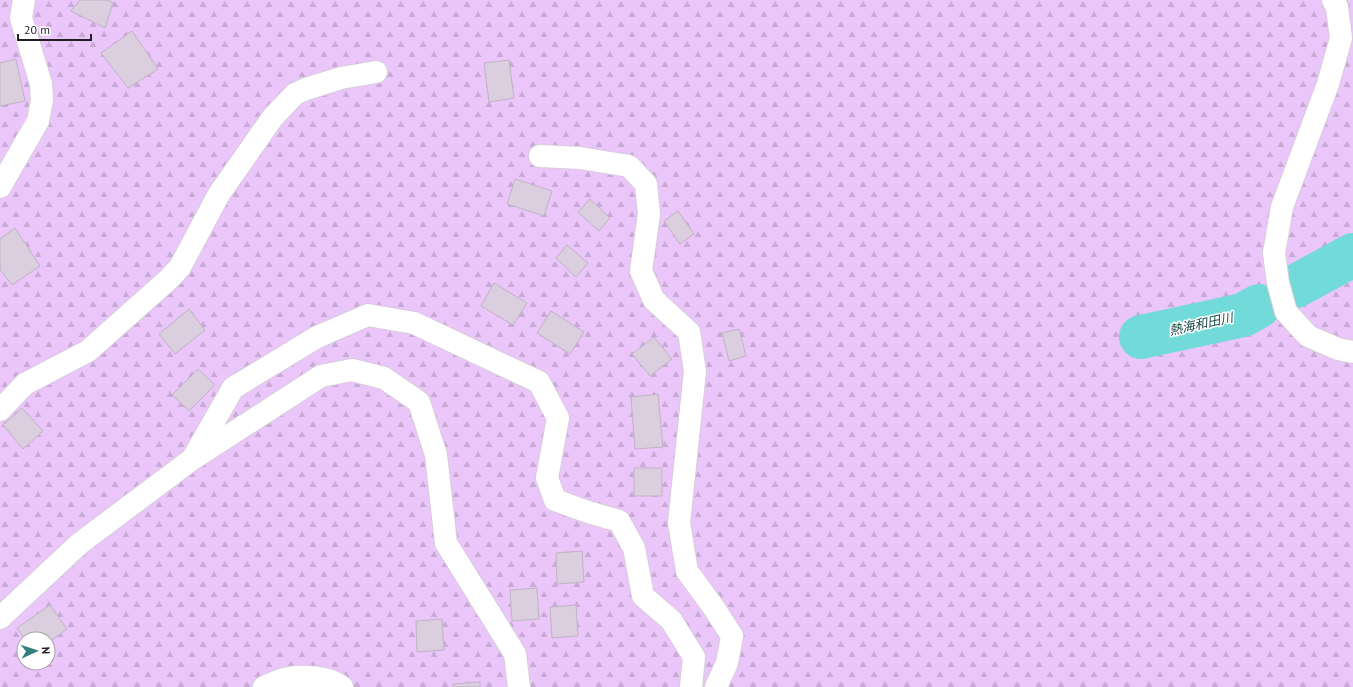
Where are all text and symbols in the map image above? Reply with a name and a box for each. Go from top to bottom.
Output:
scale bar [18,16,91,42]
text: 20 m [24,22,50,37]
water label: 熱海和田川 [1167,309,1237,339]
north arrow [16,631,56,671]
text: N [39,646,53,654]

